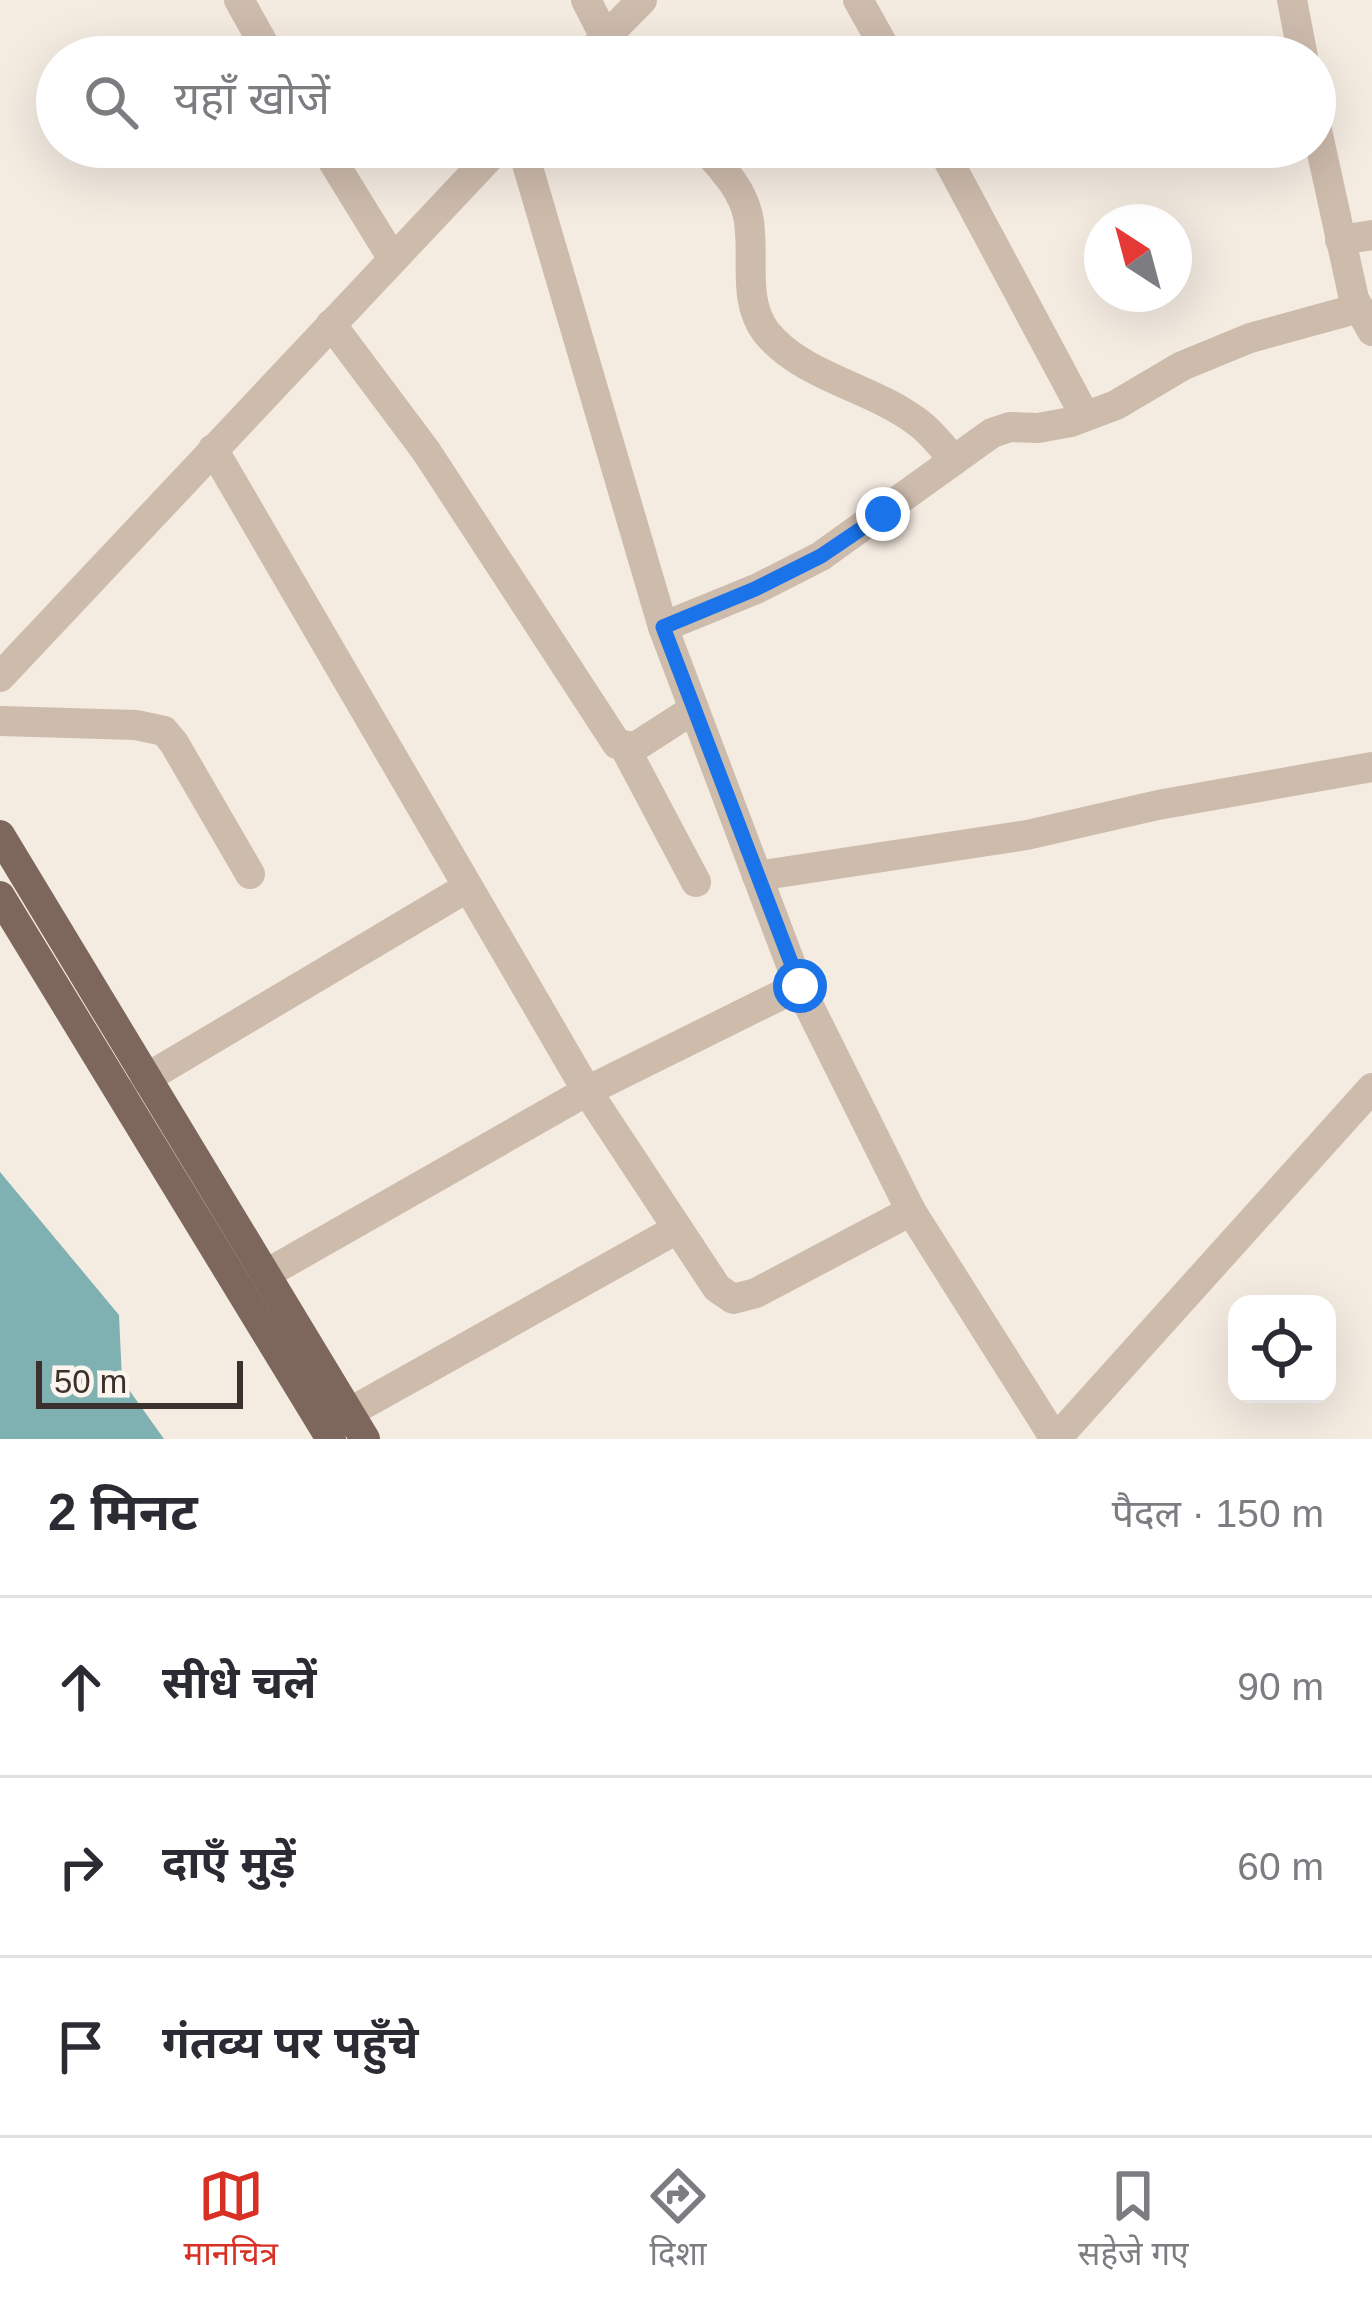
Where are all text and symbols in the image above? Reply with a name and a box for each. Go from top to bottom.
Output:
search box [36,36,1336,168]
icon: search [78,69,144,135]
text: यहाँ खोजें [174,73,330,124]
north arrow [1084,204,1192,312]
route end [856,487,910,541]
route start [773,959,827,1013]
map controls [1228,1295,1336,1403]
button: locate [1228,1295,1336,1403]
scale bar [36,1355,243,1408]
text: 50 m [54,1363,127,1400]
text: 2 मिनट [48,1484,198,1541]
text: पैदल · 150 m [1112,1492,1324,1535]
icon: ahead [48,1654,114,1720]
text: सीधे चलें [162,1657,316,1708]
text: 90 m [1237,1665,1324,1708]
icon: right [48,1834,114,1900]
text: दाएँ मुड़ें [162,1837,295,1888]
text: 60 m [1237,1845,1324,1888]
icon: arrive [48,2014,114,2080]
text: गंतव्य पर पहुँचे [162,2017,418,2068]
tab: मानचित्र [184,2163,278,2278]
tab: दिशा [645,2163,711,2278]
tab: सहेजे गए [1078,2163,1188,2278]

